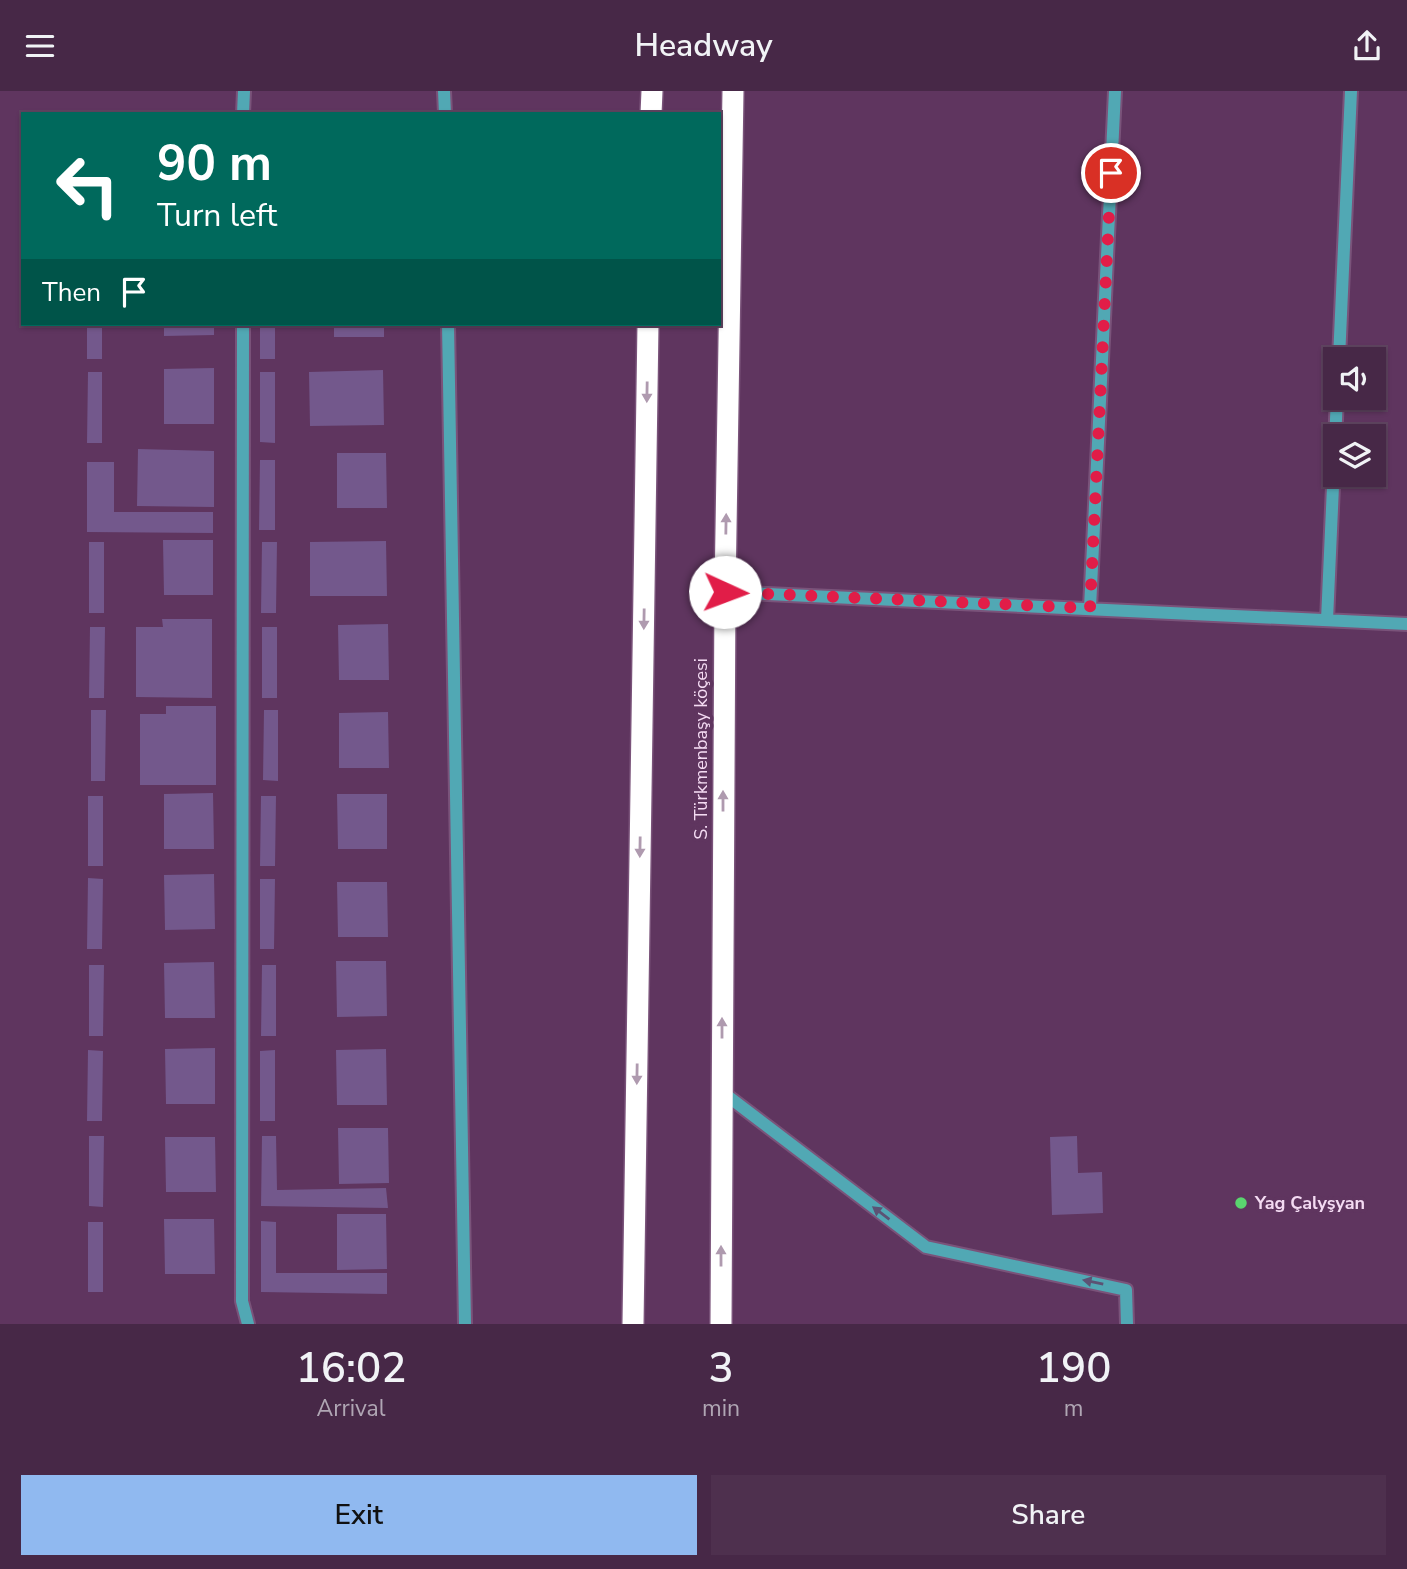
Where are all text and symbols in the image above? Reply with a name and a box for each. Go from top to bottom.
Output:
text: Headway [634,24,773,67]
icon: menu [21,27,59,65]
icon: share [1348,27,1386,65]
text: 90 m [157,130,272,197]
icon: left [42,140,133,231]
pin [1081,143,1141,203]
icon: arrive [1092,154,1130,192]
text: Turn left [157,194,277,237]
icon: arrive [115,273,153,311]
text: Then [42,275,101,310]
map controls [1323,347,1386,487]
button: sound [1323,347,1386,410]
one-way arrow [641,381,653,403]
button: layers [1323,424,1386,487]
one-way arrow [720,513,732,535]
position arrow [688,555,762,629]
one-way arrow [638,609,650,631]
street label: S. Türkmenbaşy köçesi [689,658,713,840]
one-way arrow [717,790,729,812]
one-way arrow [635,836,646,858]
one-way arrow [716,1017,727,1039]
one-way arrow [631,1064,643,1086]
place label: Yag Çalyşyan [1254,1191,1365,1215]
marker: Yag Çalyşyan [1233,1195,1249,1211]
one-way arrow [872,1206,890,1220]
one-way arrow [715,1245,727,1267]
one-way arrow [1082,1277,1104,1288]
text: 16:02 [296,1340,406,1397]
text: 3 [708,1340,734,1397]
text: 190 [1036,1340,1111,1397]
text: Arrival [316,1393,386,1424]
text: min [702,1393,740,1424]
text: m [1064,1393,1083,1424]
button: Exit [21,1475,697,1555]
button: Share [711,1475,1386,1555]

